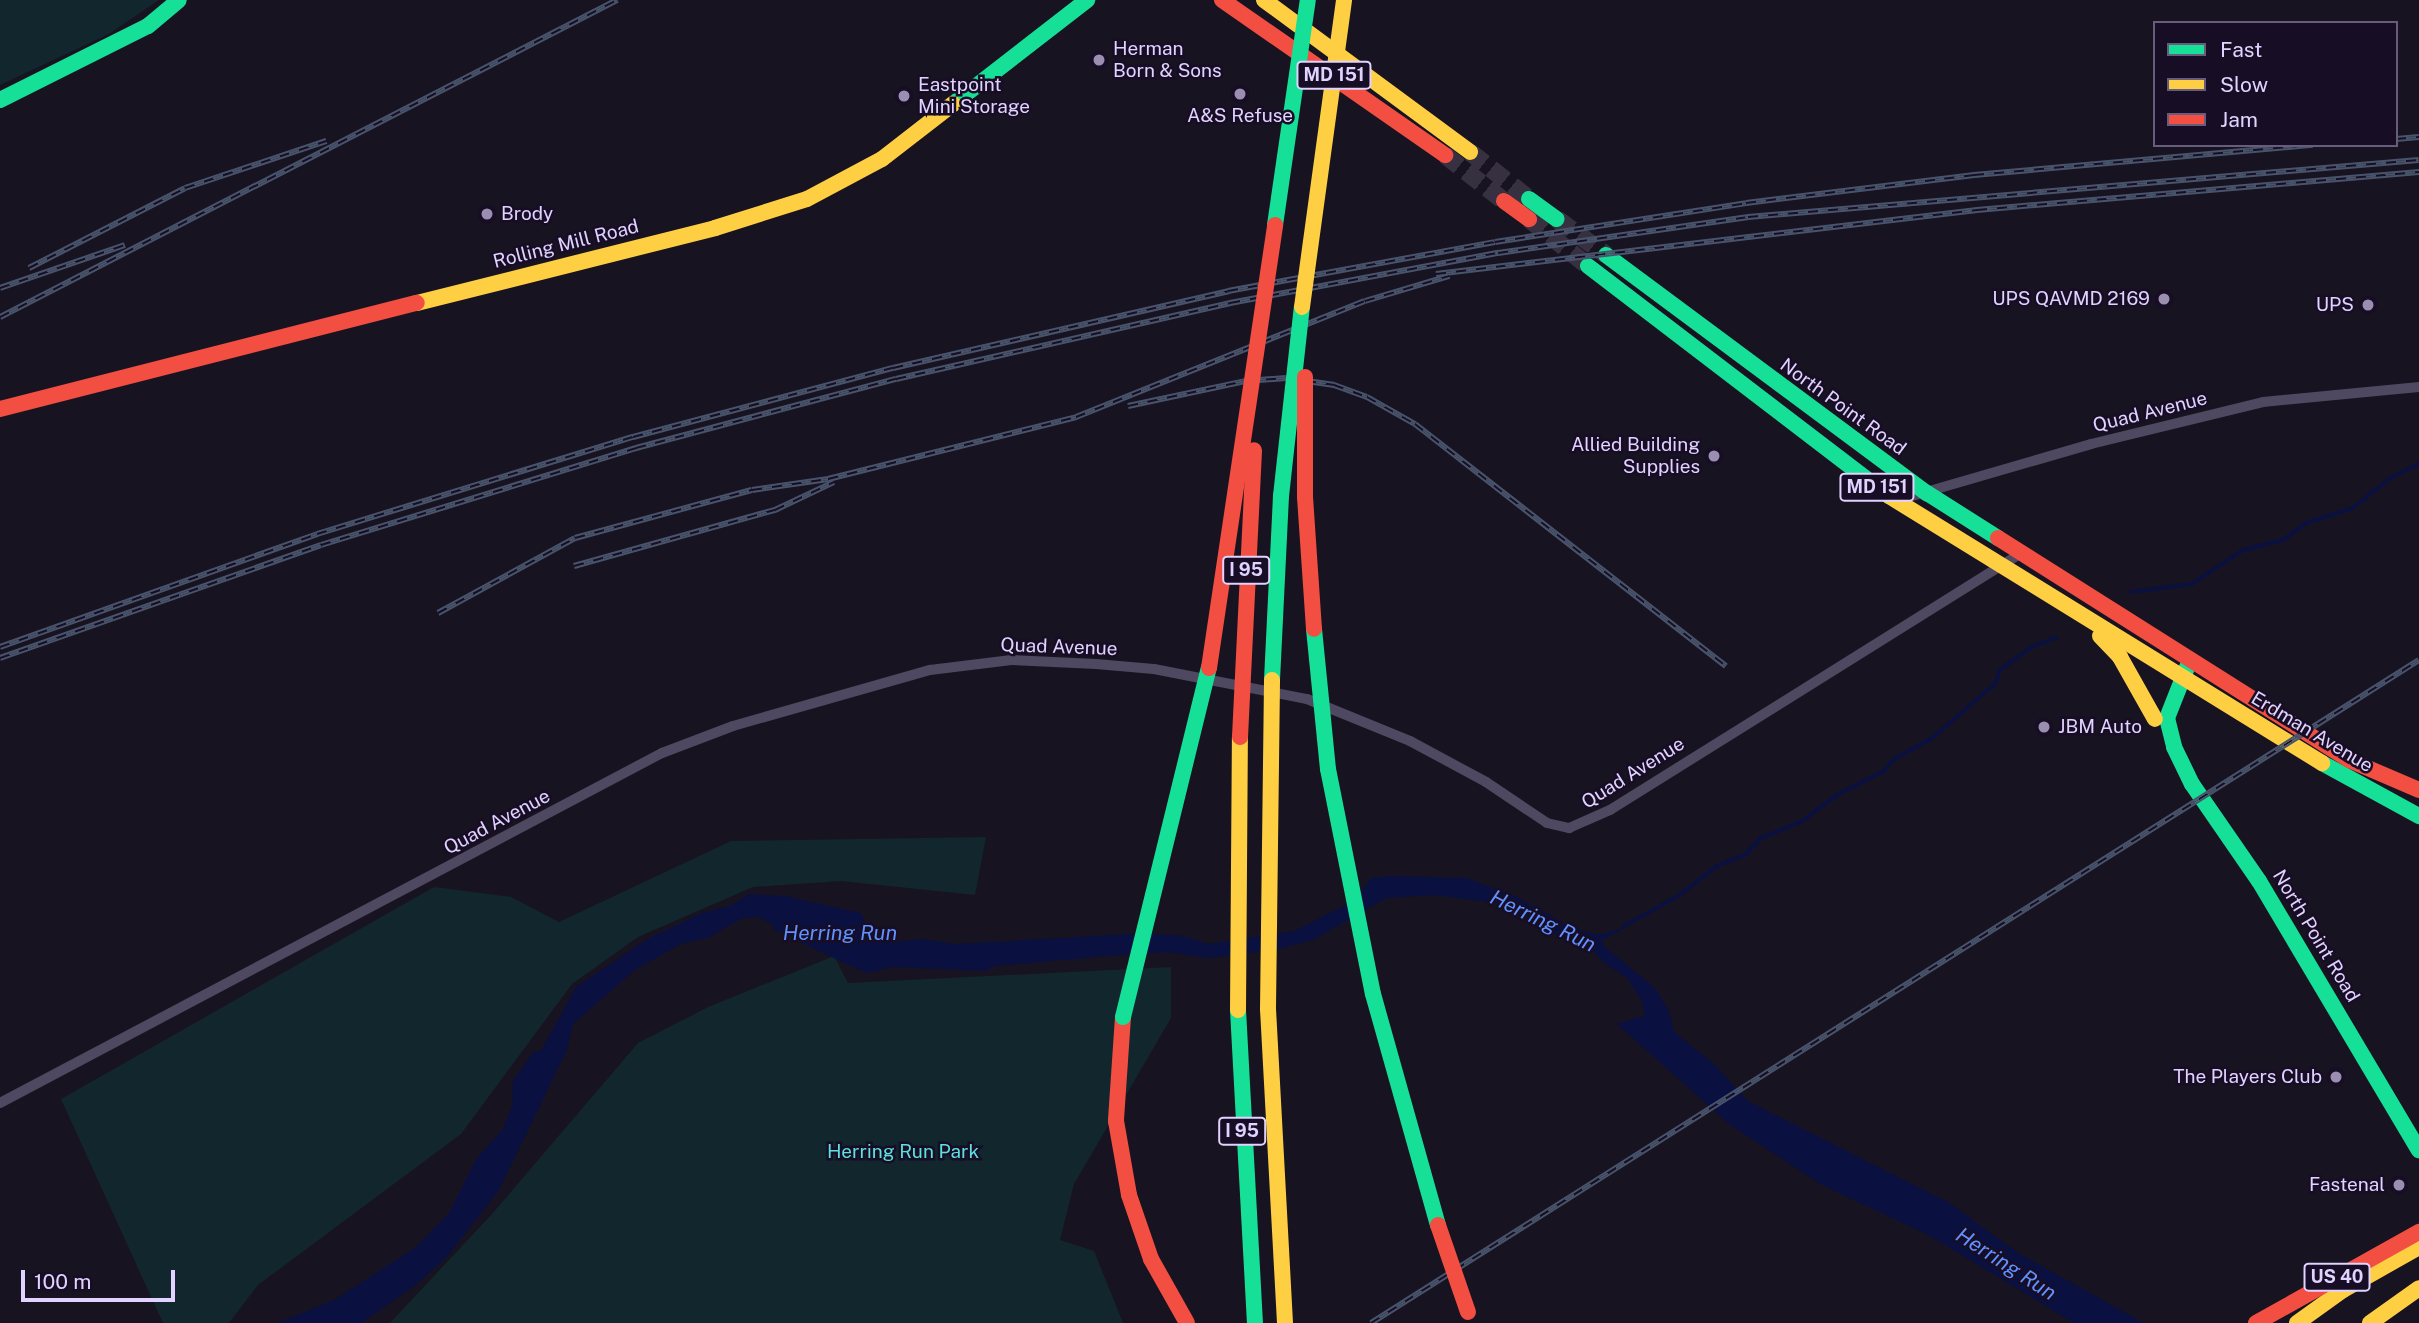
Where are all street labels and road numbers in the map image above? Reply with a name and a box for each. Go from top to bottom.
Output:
road number: MD 151 [1296,60,1372,90]
street label: Rolling Mill Road [491,215,641,273]
street label: North Point Road [1776,354,1910,460]
street label: Quad Avenue [2091,387,2209,437]
road number: MD 151 [1839,472,1916,502]
road number: I 95 [1222,556,1270,584]
street label: Quad Avenue [1000,634,1118,660]
street label: Erdman Avenue [2247,687,2377,777]
street label: Quad Avenue [1577,732,1689,814]
street label: Quad Avenue [440,784,554,860]
street label: North Point Road [2268,866,2364,1006]
road number: I 95 [1218,1116,1266,1146]
road number: US 40 [2302,1262,2372,1292]

